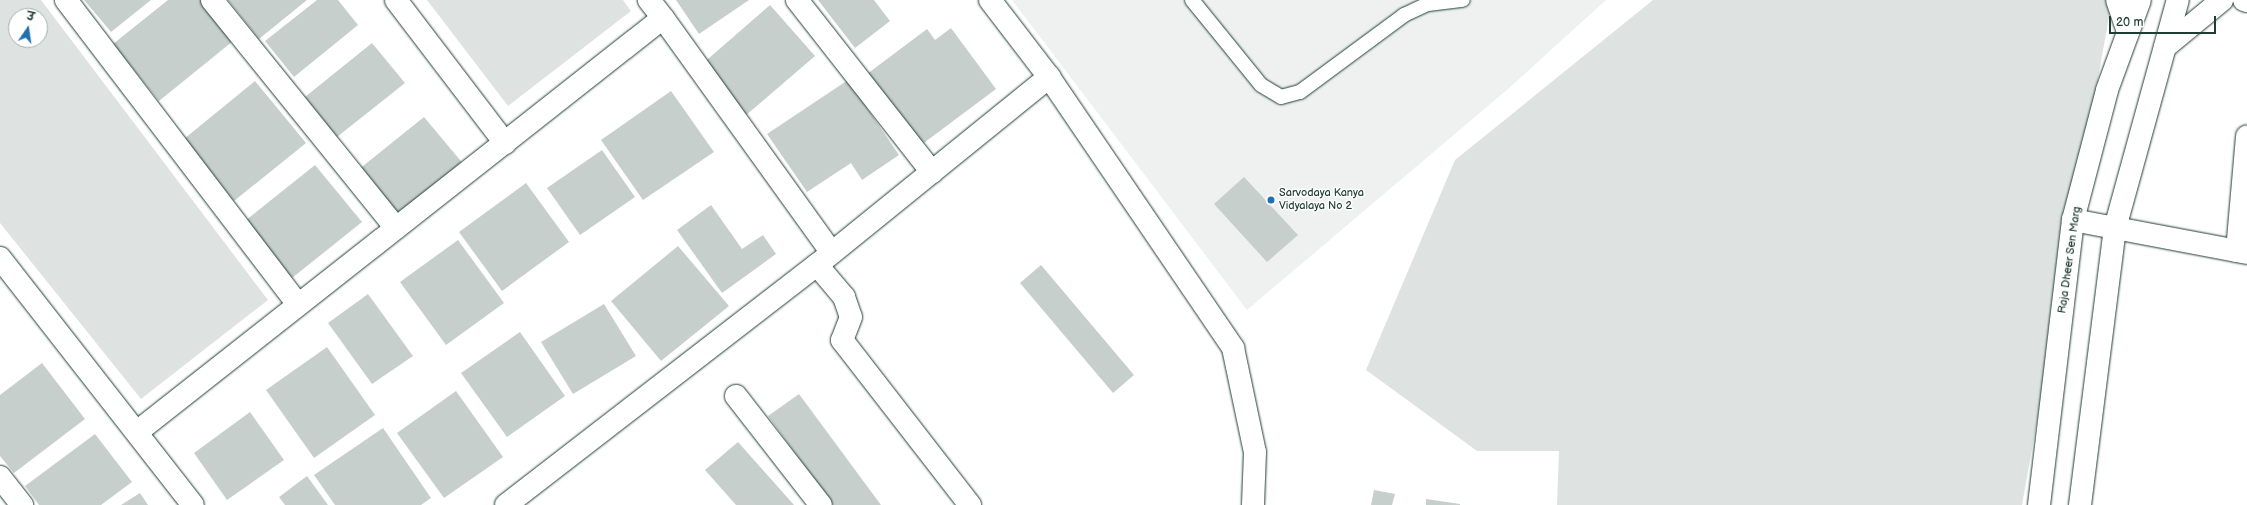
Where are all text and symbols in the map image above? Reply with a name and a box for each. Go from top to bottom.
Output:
north arrow [8,8,48,48]
scale bar [2111,8,2218,34]
text: उ [26,10,36,24]
text: 20 m [2116,15,2143,30]
place label: Sarvodaya Kanya Vidyalaya No 2 [1279,187,1364,213]
marker: Sarvodaya Kanya Vidyalaya No 2 [1266,195,1276,205]
street label: Raja Dheer Sen Marg [2056,206,2084,314]

